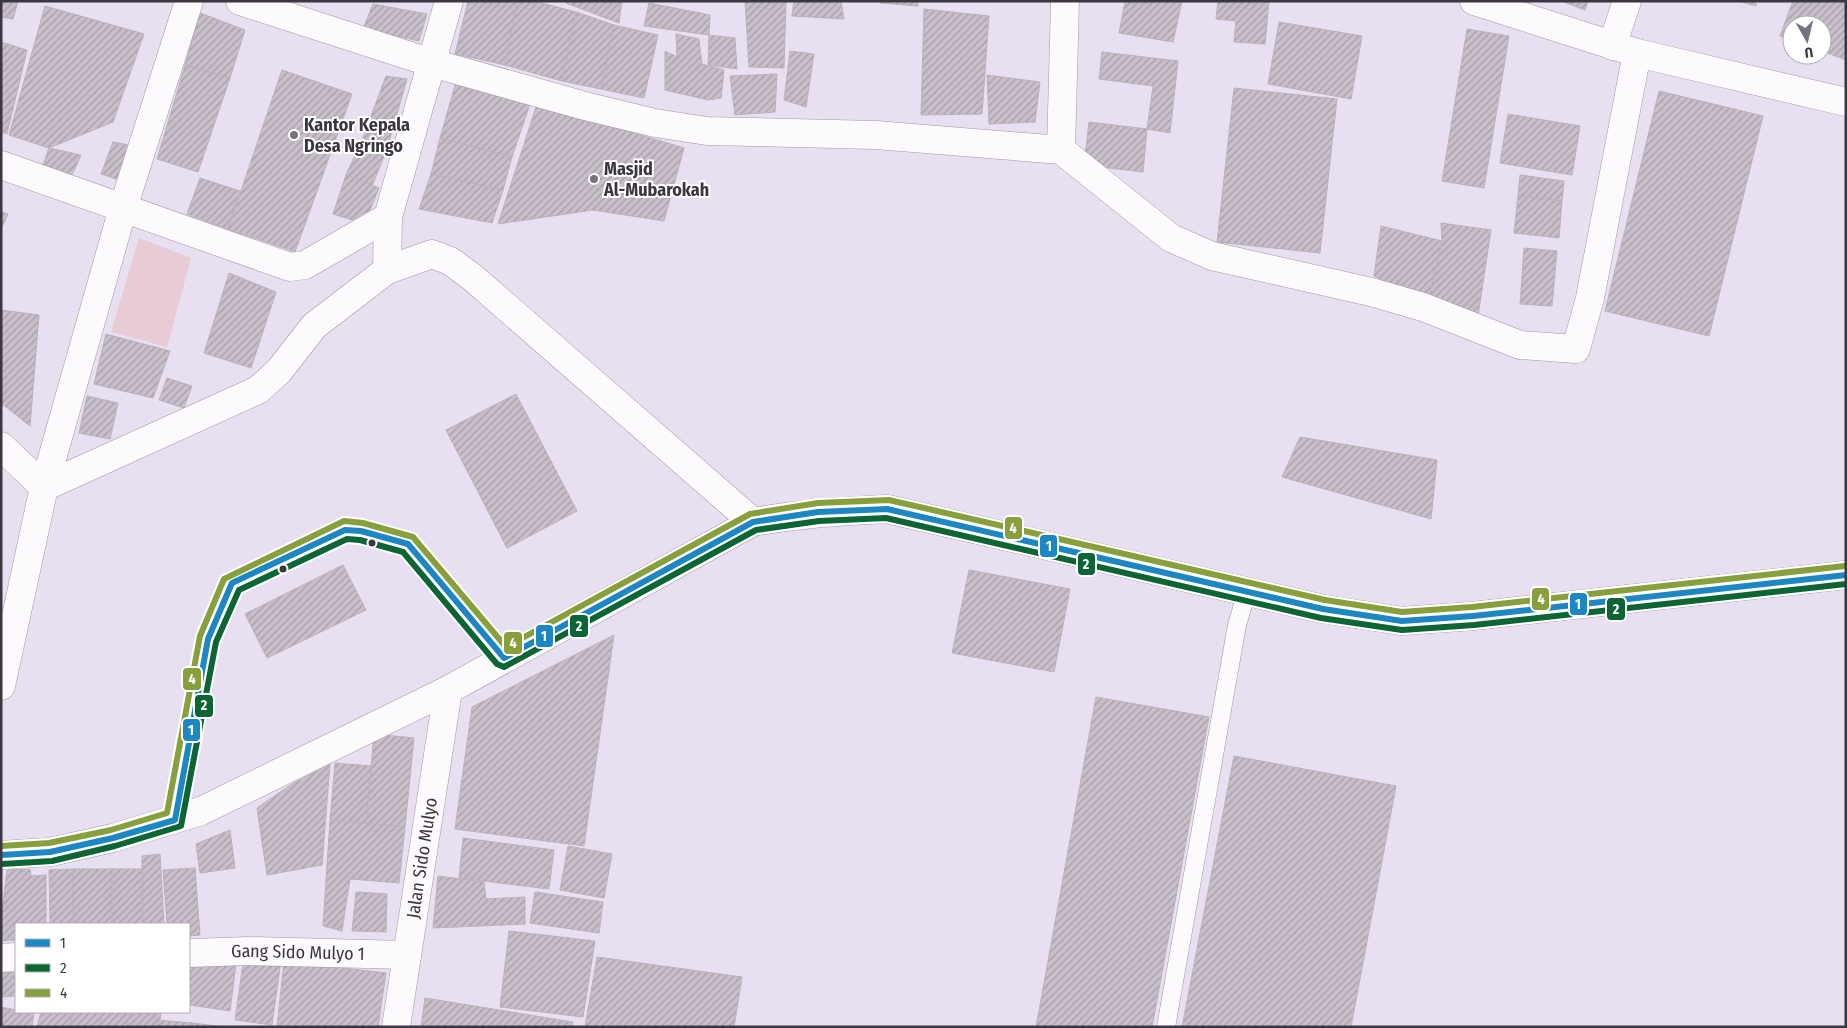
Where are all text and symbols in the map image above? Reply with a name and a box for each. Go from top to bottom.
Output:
north arrow [1782,15,1832,65]
text: U [1803,43,1814,61]
place label: Kantor Kepala Desa Ngringo [304,114,410,157]
marker: Kantor Kepala Desa Ngringo [288,129,300,141]
place label: Masjid Al-Mubarokah [603,158,709,201]
marker: Masjid Al-Mubarokah [588,173,600,185]
line badge: 4 [1004,516,1023,540]
text: 4 [1009,520,1017,537]
line badge: 1 [1039,534,1058,558]
unlabelled marker [367,538,377,548]
text: 1 [1046,538,1052,555]
line badge: 2 [1077,552,1096,576]
text: 2 [1082,556,1090,573]
unlabelled marker [278,564,288,574]
line badge: 4 [1531,587,1550,611]
text: 4 [1537,591,1545,608]
line badge: 1 [1569,592,1588,616]
text: 1 [1575,596,1581,613]
line badge: 2 [1606,597,1626,621]
text: 2 [1612,601,1620,618]
line badge: 2 [569,614,589,638]
text: 2 [575,618,583,635]
line badge: 1 [535,624,554,648]
text: 1 [541,628,547,645]
line badge: 4 [503,631,523,655]
text: 4 [509,635,517,652]
line badge: 4 [182,667,202,691]
text: 4 [188,671,196,688]
line badge: 2 [194,694,214,718]
text: 2 [200,697,208,714]
line badge: 1 [182,718,201,742]
text: 1 [188,722,194,739]
street label: Jalan Sido Mulyo [402,796,442,920]
legend [15,923,190,1013]
text: 1 [60,934,66,952]
street label: Gang Sido Mulyo 1 [231,940,365,965]
text: 2 [60,959,67,977]
text: 4 [60,984,67,1002]

